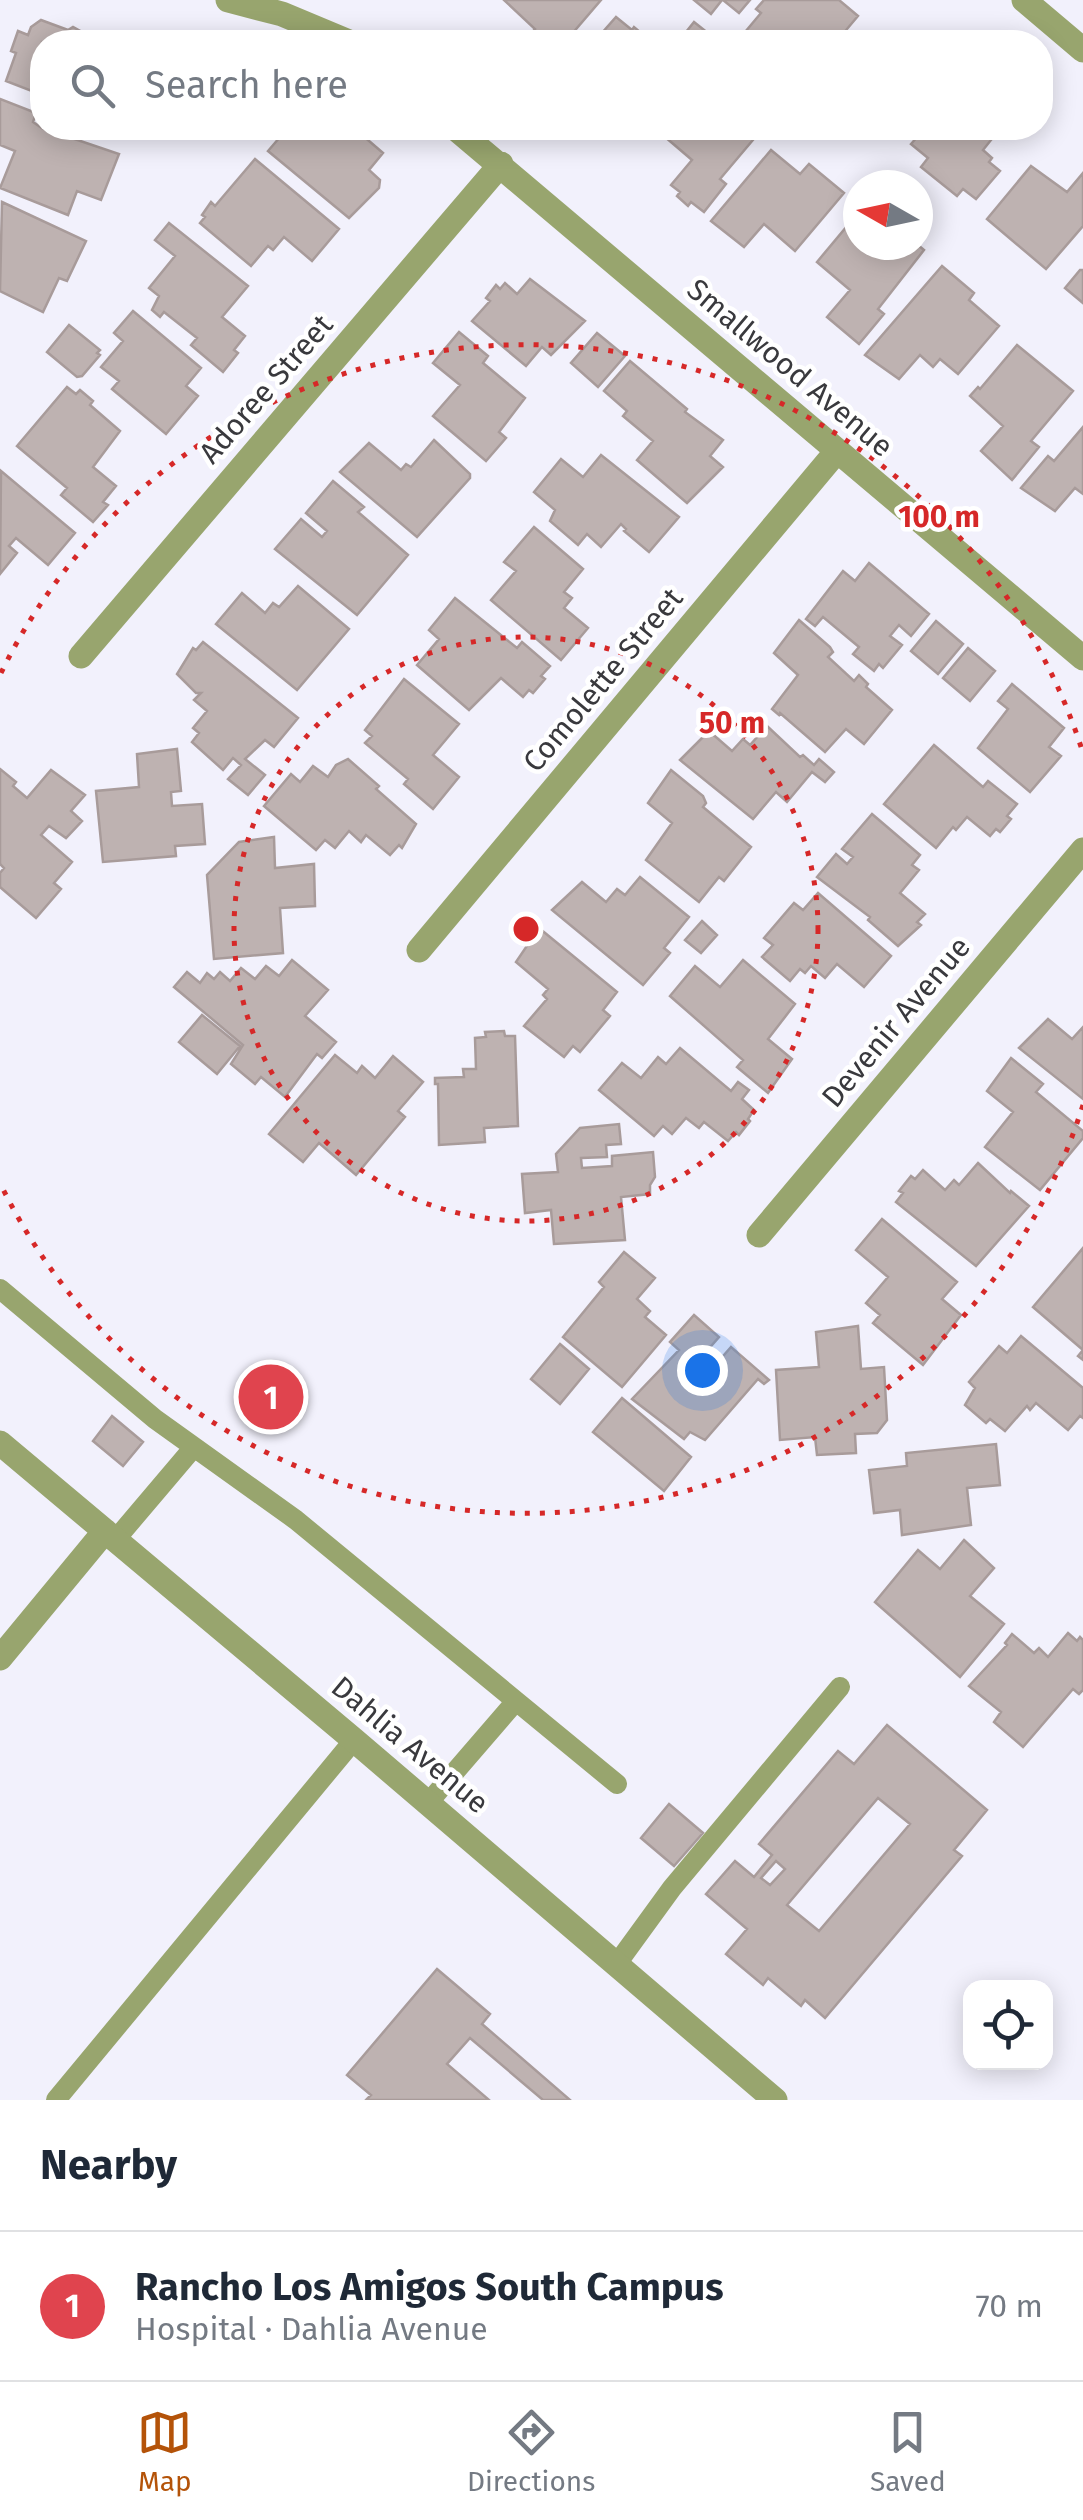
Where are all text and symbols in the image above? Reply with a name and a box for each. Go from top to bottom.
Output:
search box [30,30,1053,140]
icon: search [65,58,120,113]
text: Search here [145,62,348,108]
north arrow [843,170,933,260]
street label: Smallwood Avenue [680,271,900,465]
street label: Adoree Street [192,307,341,471]
text: 100 m [898,499,980,535]
street label: Comolette Street [516,581,690,779]
text: 50 m [699,705,765,741]
centre of rings [508,911,544,947]
street label: Devenir Avenue [814,929,978,1115]
your location [677,1345,728,1396]
pin: 1 [238,1360,304,1434]
street label: Dahlia Avenue [324,1669,496,1821]
map controls [963,1980,1053,2070]
button: locate [963,1980,1053,2070]
text: Nearby [40,2140,177,2190]
text: Rancho Los Amigos South Campus [135,2264,724,2310]
text: 1 [65,2287,80,2325]
text: 70 m [975,2287,1043,2325]
text: Hospital · Dahlia Avenue [135,2310,488,2348]
tab: Map [137,2405,192,2498]
tab: Directions [467,2405,595,2498]
tab: Saved [870,2405,946,2498]

